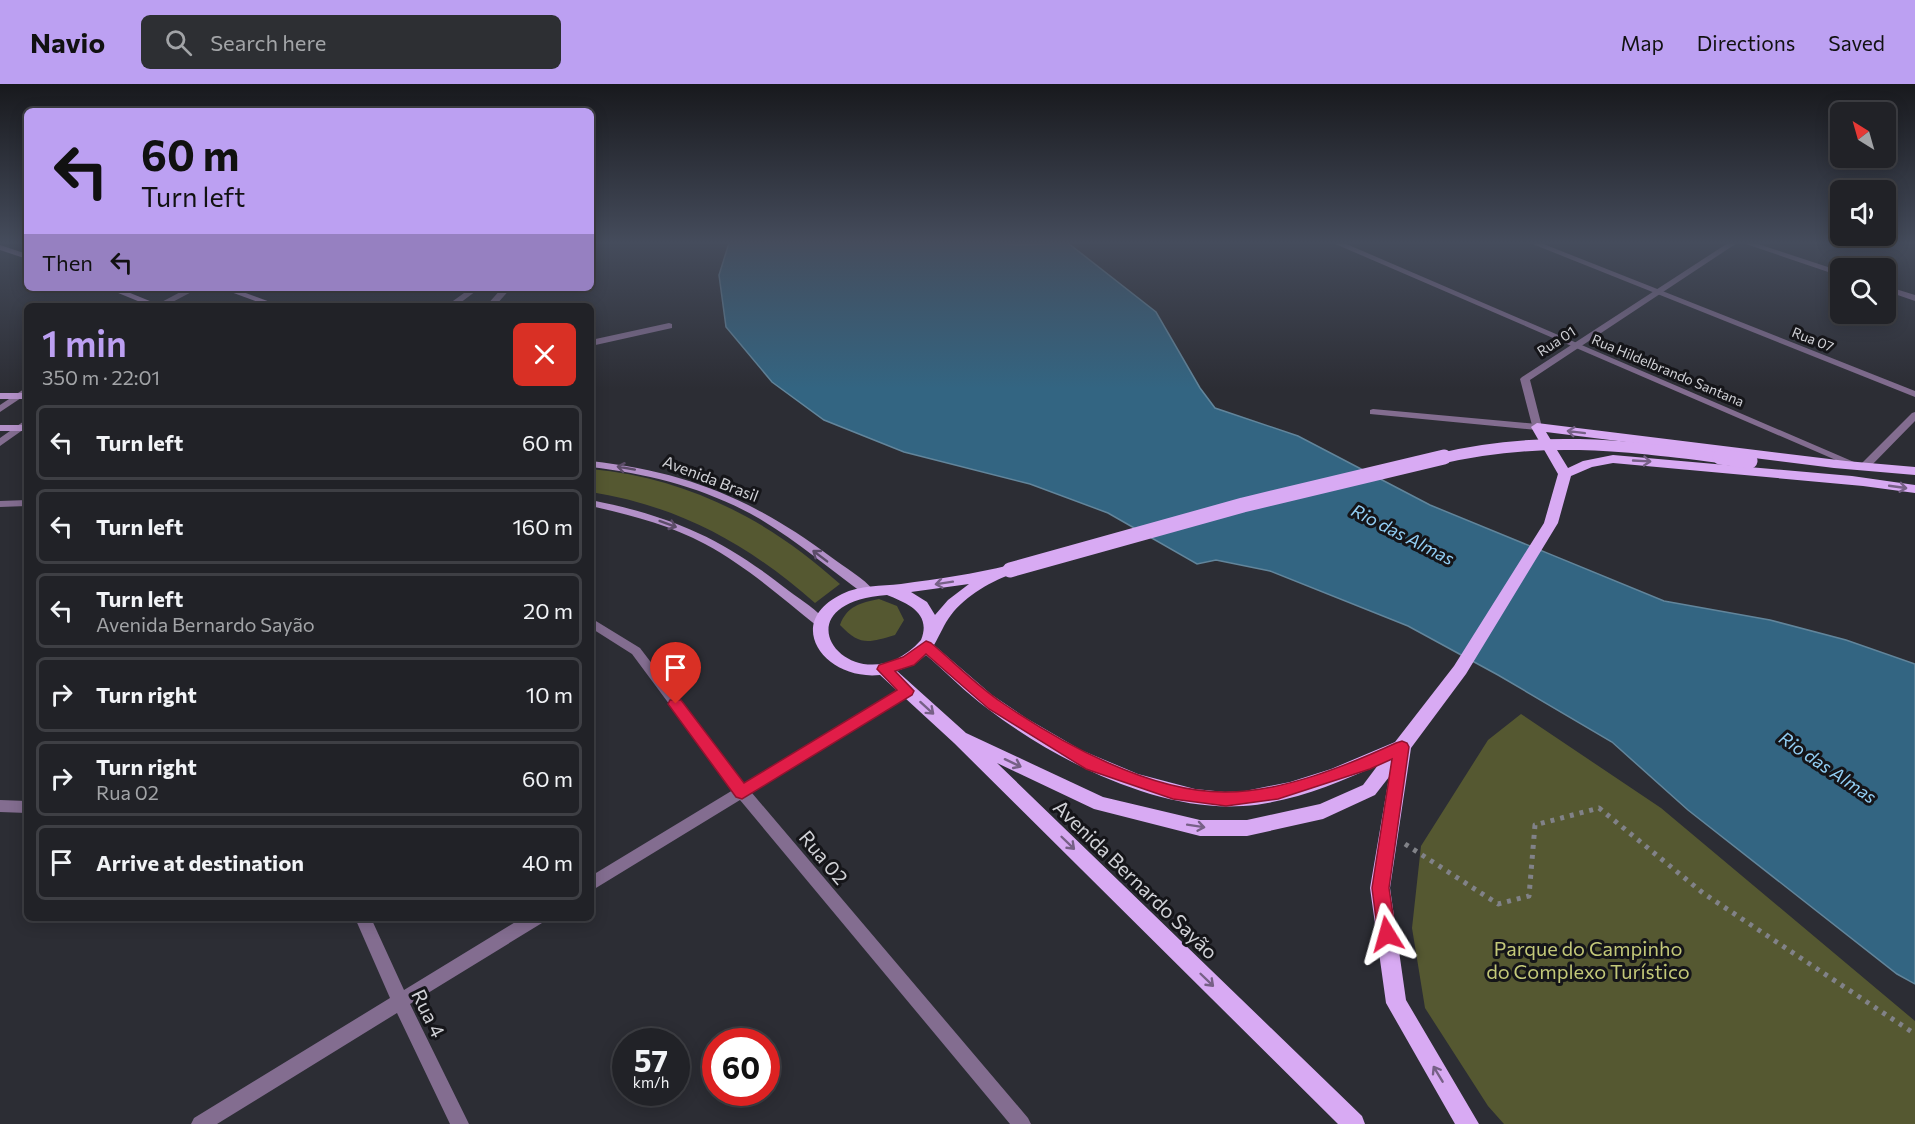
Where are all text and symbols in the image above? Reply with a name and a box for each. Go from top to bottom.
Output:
search box [141,15,561,69]
text: Navio [30,25,105,59]
icon: search [162,26,195,59]
text: Search here [210,29,326,56]
text: Map [1621,30,1664,55]
text: Directions [1697,30,1795,55]
text: Saved [1828,30,1885,55]
north arrow [1830,102,1896,168]
map controls [1830,102,1896,324]
text: 60 m [141,128,240,180]
icon: left [42,132,120,210]
text: Turn left [141,180,245,213]
button: sound [1830,180,1896,246]
icon: left [105,246,138,279]
text: Then [42,249,93,276]
button: search [1830,258,1896,324]
text: 1 min [42,320,127,364]
street label: Rua 01 [1534,322,1578,360]
button: close [513,323,576,386]
street label: Rua 07 [1790,323,1836,355]
street label: Rua Hildelbrando Santana [1589,330,1747,410]
text: 350 m · 22:01 [42,365,160,389]
icon: left [45,426,78,459]
one-way arrow [1566,426,1586,437]
text: Turn left [96,429,183,456]
text: 60 m [522,429,573,456]
street label: Avenida Brasil [660,451,762,505]
one-way arrow [1632,455,1652,466]
one-way arrow [617,462,636,473]
one-way arrow [1888,481,1908,492]
water label: Rio das Almas [1348,499,1458,569]
icon: left [45,510,78,543]
text: Turn left [96,513,183,540]
text: 160 m [512,513,573,540]
one-way arrow [658,520,676,531]
one-way arrow [813,550,829,563]
one-way arrow [934,577,954,588]
text: Turn left [96,585,183,612]
icon: left [45,594,78,627]
text: 20 m [523,597,573,624]
text: Avenida Bernardo Sayão [96,612,315,636]
pin [650,642,701,704]
icon: arrive [659,651,692,684]
icon: right [45,678,78,711]
text: Turn right [96,681,197,708]
text: 10 m [526,681,573,708]
one-way arrow [919,701,934,715]
water label: Rio das Almas [1775,726,1881,808]
text: Turn right [96,753,197,780]
one-way arrow [1003,757,1021,769]
icon: right [45,762,78,795]
text: 60 m [522,765,573,792]
text: Rua 02 [96,780,159,804]
street label: Avenida Bernardo Sayão [1049,794,1223,964]
one-way arrow [1186,821,1205,832]
street label: Rua 02 [795,825,853,889]
one-way arrow [1060,836,1075,851]
icon: arrive [45,846,78,879]
text: Arrive at destination [96,849,304,876]
text: 40 m [522,849,573,876]
position arrow [1355,902,1419,966]
park label: Parque do Campinho do Complexo Turístico [1486,936,1690,983]
one-way arrow [1199,973,1214,987]
street label: Rua 4 [407,985,451,1041]
speed limit sign: 60 [702,1028,780,1106]
text: 57 [634,1041,668,1078]
one-way arrow [1432,1066,1444,1083]
text: km/h [633,1073,669,1091]

